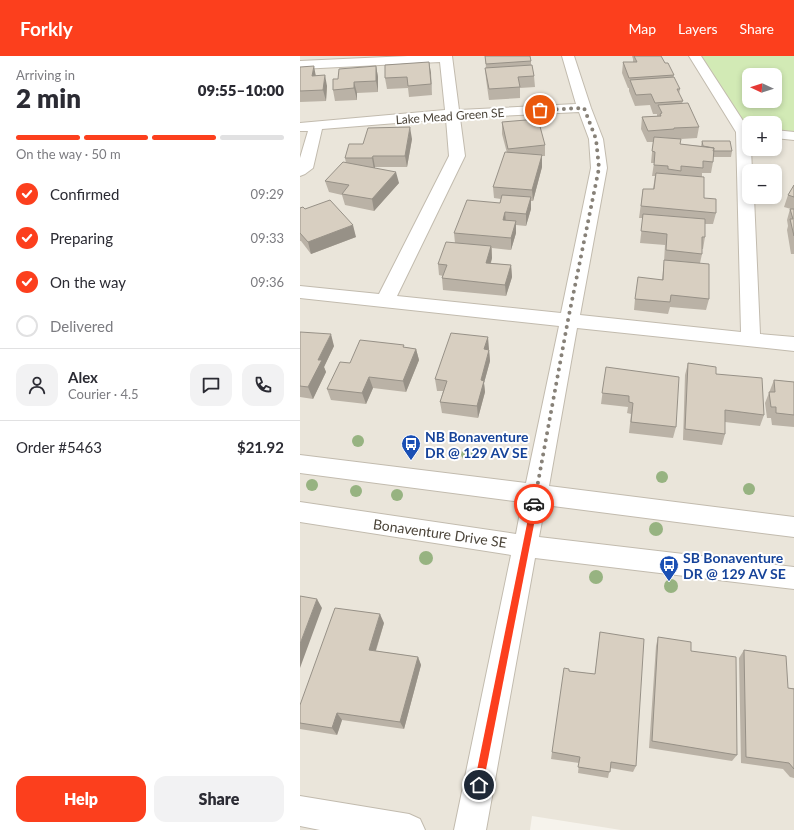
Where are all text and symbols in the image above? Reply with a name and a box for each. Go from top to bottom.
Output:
text: Forkly [20,17,73,40]
text: Map [628,20,656,37]
text: Layers [678,20,718,37]
text: Share [740,20,774,37]
text: Arriving in [16,67,75,83]
north arrow [742,68,782,108]
map controls [742,68,782,204]
text: 09:55–10:00 [198,81,284,99]
text: 2 min [16,82,81,114]
pin [523,93,557,127]
icon: bag [529,99,551,121]
street label: Lake Mead Green SE [395,105,505,127]
button: + [742,116,782,156]
text: On the way · 50 m [16,146,121,162]
button: − [742,164,782,204]
icon: check [16,183,38,205]
text: Confirmed [50,185,119,203]
text: 09:29 [251,186,284,202]
icon: check [16,227,38,249]
text: Preparing [50,229,113,247]
text: 09:33 [251,230,284,246]
icon: check [16,271,38,293]
text: On the way [50,273,126,291]
text: 09:36 [251,274,284,290]
text: Delivered [50,317,113,335]
button: person [16,364,58,406]
button: chat [190,364,232,406]
button: phone [242,364,284,406]
text: Alex [68,368,98,386]
text: Courier · 4.5 [68,386,139,402]
place label: NB Bonaventure DR @ 129 AV SE [425,428,529,461]
bus stop icon: NB Bonaventure DR @ 129 AV SE [400,433,422,461]
text: Order #5463 [16,438,102,456]
text: $21.92 [237,438,284,456]
courier [514,484,554,524]
icon: car [523,493,545,515]
street label: Bonaventure Drive SE [372,515,508,551]
place label: SB Bonaventure DR @ 129 AV SE [683,549,786,582]
bus stop icon: SB Bonaventure DR @ 129 AV SE [658,554,680,582]
pin [462,768,496,802]
icon: home [468,774,490,796]
button: Help [16,776,146,822]
button: Share [154,776,284,822]

